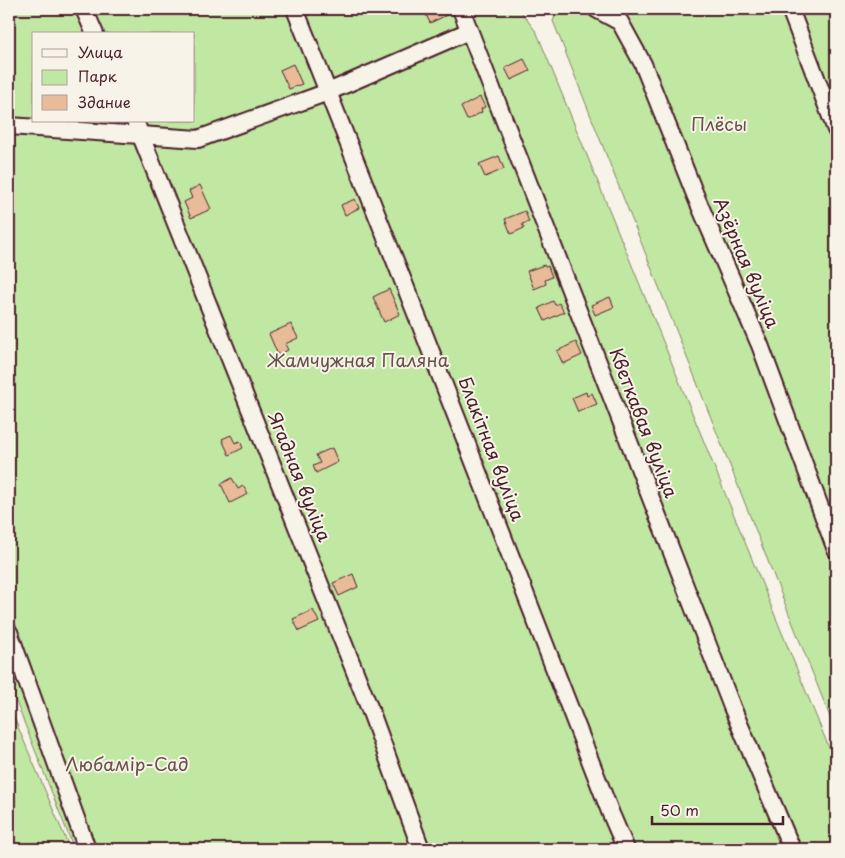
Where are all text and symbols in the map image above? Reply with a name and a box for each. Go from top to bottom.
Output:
legend [32,32,195,122]
text: Улица [78,40,123,63]
text: Парк [78,64,117,87]
text: Здание [78,90,131,113]
park label: Плёсы [691,110,747,137]
street label: Азёрная вуліца [708,193,787,332]
street label: Кветкавая вуліца [603,343,685,501]
park label: Жамчужная Паляна [267,346,450,373]
street label: Блакітная вуліца [452,372,532,525]
street label: Ягадная вуліца [262,407,339,546]
park label: Любамір-Сад [65,750,189,777]
scale bar [652,793,784,825]
text: 50 m [660,798,699,821]

